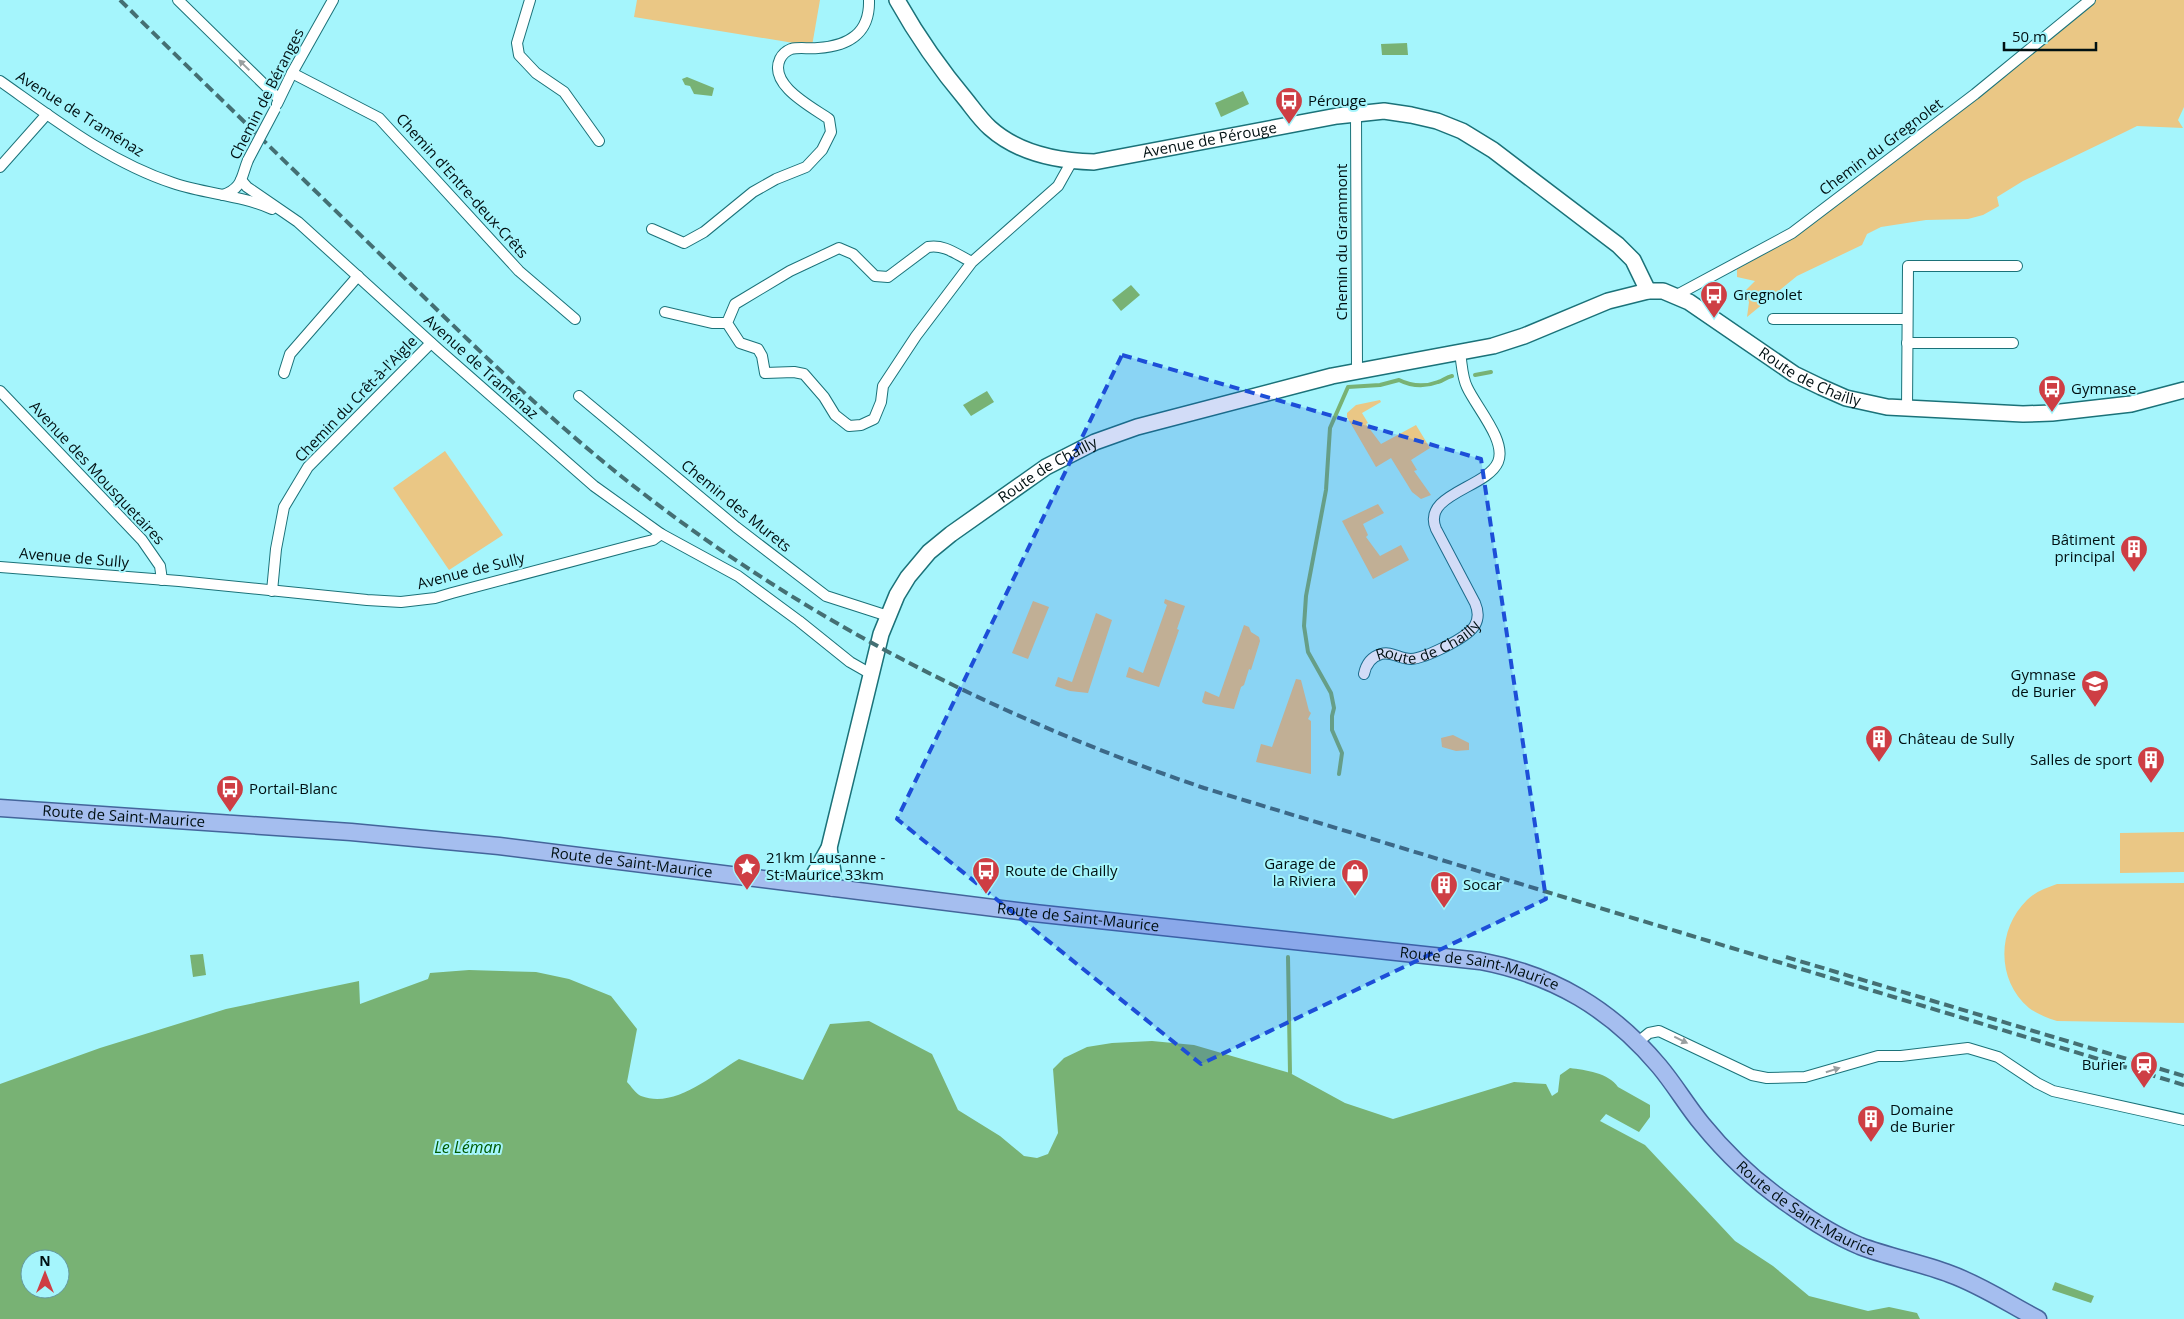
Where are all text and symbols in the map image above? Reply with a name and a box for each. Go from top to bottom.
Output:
scale bar [2004,20,2096,52]
street label: Chemin de Béranges [224,24,308,163]
text: 50 m [2012,26,2047,46]
one-way arrow [239,59,251,71]
street label: Avenue de Traménaz [13,66,148,161]
bus stop icon: Pérouge [1274,86,1304,125]
place label: Pérouge [1308,90,1366,110]
street label: Chemin du Gregnolet [1815,93,1946,199]
street label: Chemin d'Entre-deux-Crêts [392,109,533,262]
street label: Avenue de Pérouge [1141,117,1278,162]
street label: Chemin du Grammont [1331,164,1351,320]
bus stop icon: Gregnolet [1699,280,1729,319]
place label: Gregnolet [1733,284,1802,304]
street label: Avenue de Traménaz [420,310,543,423]
street label: Chemin du Crêt-à-l'Aigle [290,331,421,466]
street label: Route de Chailly [1755,342,1863,410]
bus stop icon: Gymnase [2037,374,2067,413]
place label: Gymnase [2071,378,2136,398]
street label: Avenue des Mousquetaires [26,396,170,548]
street label: Route de Chailly [994,431,1101,507]
street label: Chemin des Murets [677,455,796,556]
place label: Bâtiment principal [2051,529,2115,566]
building icon: Bâtiment principal [2119,534,2149,573]
street label: Avenue de Sully [18,542,130,572]
street label: Avenue de Sully [415,547,527,593]
street label: Route de Chailly [1373,616,1485,668]
place label: Gymnase de Burier [2011,664,2076,701]
school or university icon: Gymnase de Burier [2080,669,2110,708]
building icon: Château de Sully [1864,724,1894,763]
place label: Château de Sully [1898,728,2015,748]
building icon: Salles de sport [2136,745,2166,784]
place label: Salles de sport [2030,749,2132,769]
bus stop icon: Portail-Blanc [215,774,245,813]
place label: Portail-Blanc [249,778,337,798]
street label: Route de Saint-Maurice [42,800,206,831]
street label: Route de Saint-Maurice [549,842,714,882]
place label: 21km Lausanne - St-Maurice 33km [766,847,885,884]
place icon: 21km Lausanne - St-Maurice 33km [732,852,762,891]
place label: Garage de la Riviera [1264,853,1336,890]
bus stop icon: Route de Chailly [971,856,1001,895]
shop icon: Garage de la Riviera [1340,858,1370,897]
place label: Route de Chailly [1005,860,1118,880]
building icon: Socar [1429,870,1459,909]
place label: Socar [1463,874,1502,894]
street label: Route de Saint-Maurice [996,897,1160,935]
street label: Route de Saint-Maurice [1399,941,1563,994]
one-way arrow [1673,1035,1688,1044]
station icon: Burier [2129,1050,2159,1089]
place label: Burier [2082,1054,2125,1074]
one-way arrow [1826,1065,1841,1073]
place label: Domaine de Burier [1890,1099,1955,1136]
building icon: Domaine de Burier [1856,1104,1886,1143]
water label: Le Léman [434,1136,502,1158]
street label: Route de Saint-Maurice [1732,1156,1878,1260]
north arrow [20,1249,70,1299]
text: N [39,1251,51,1270]

